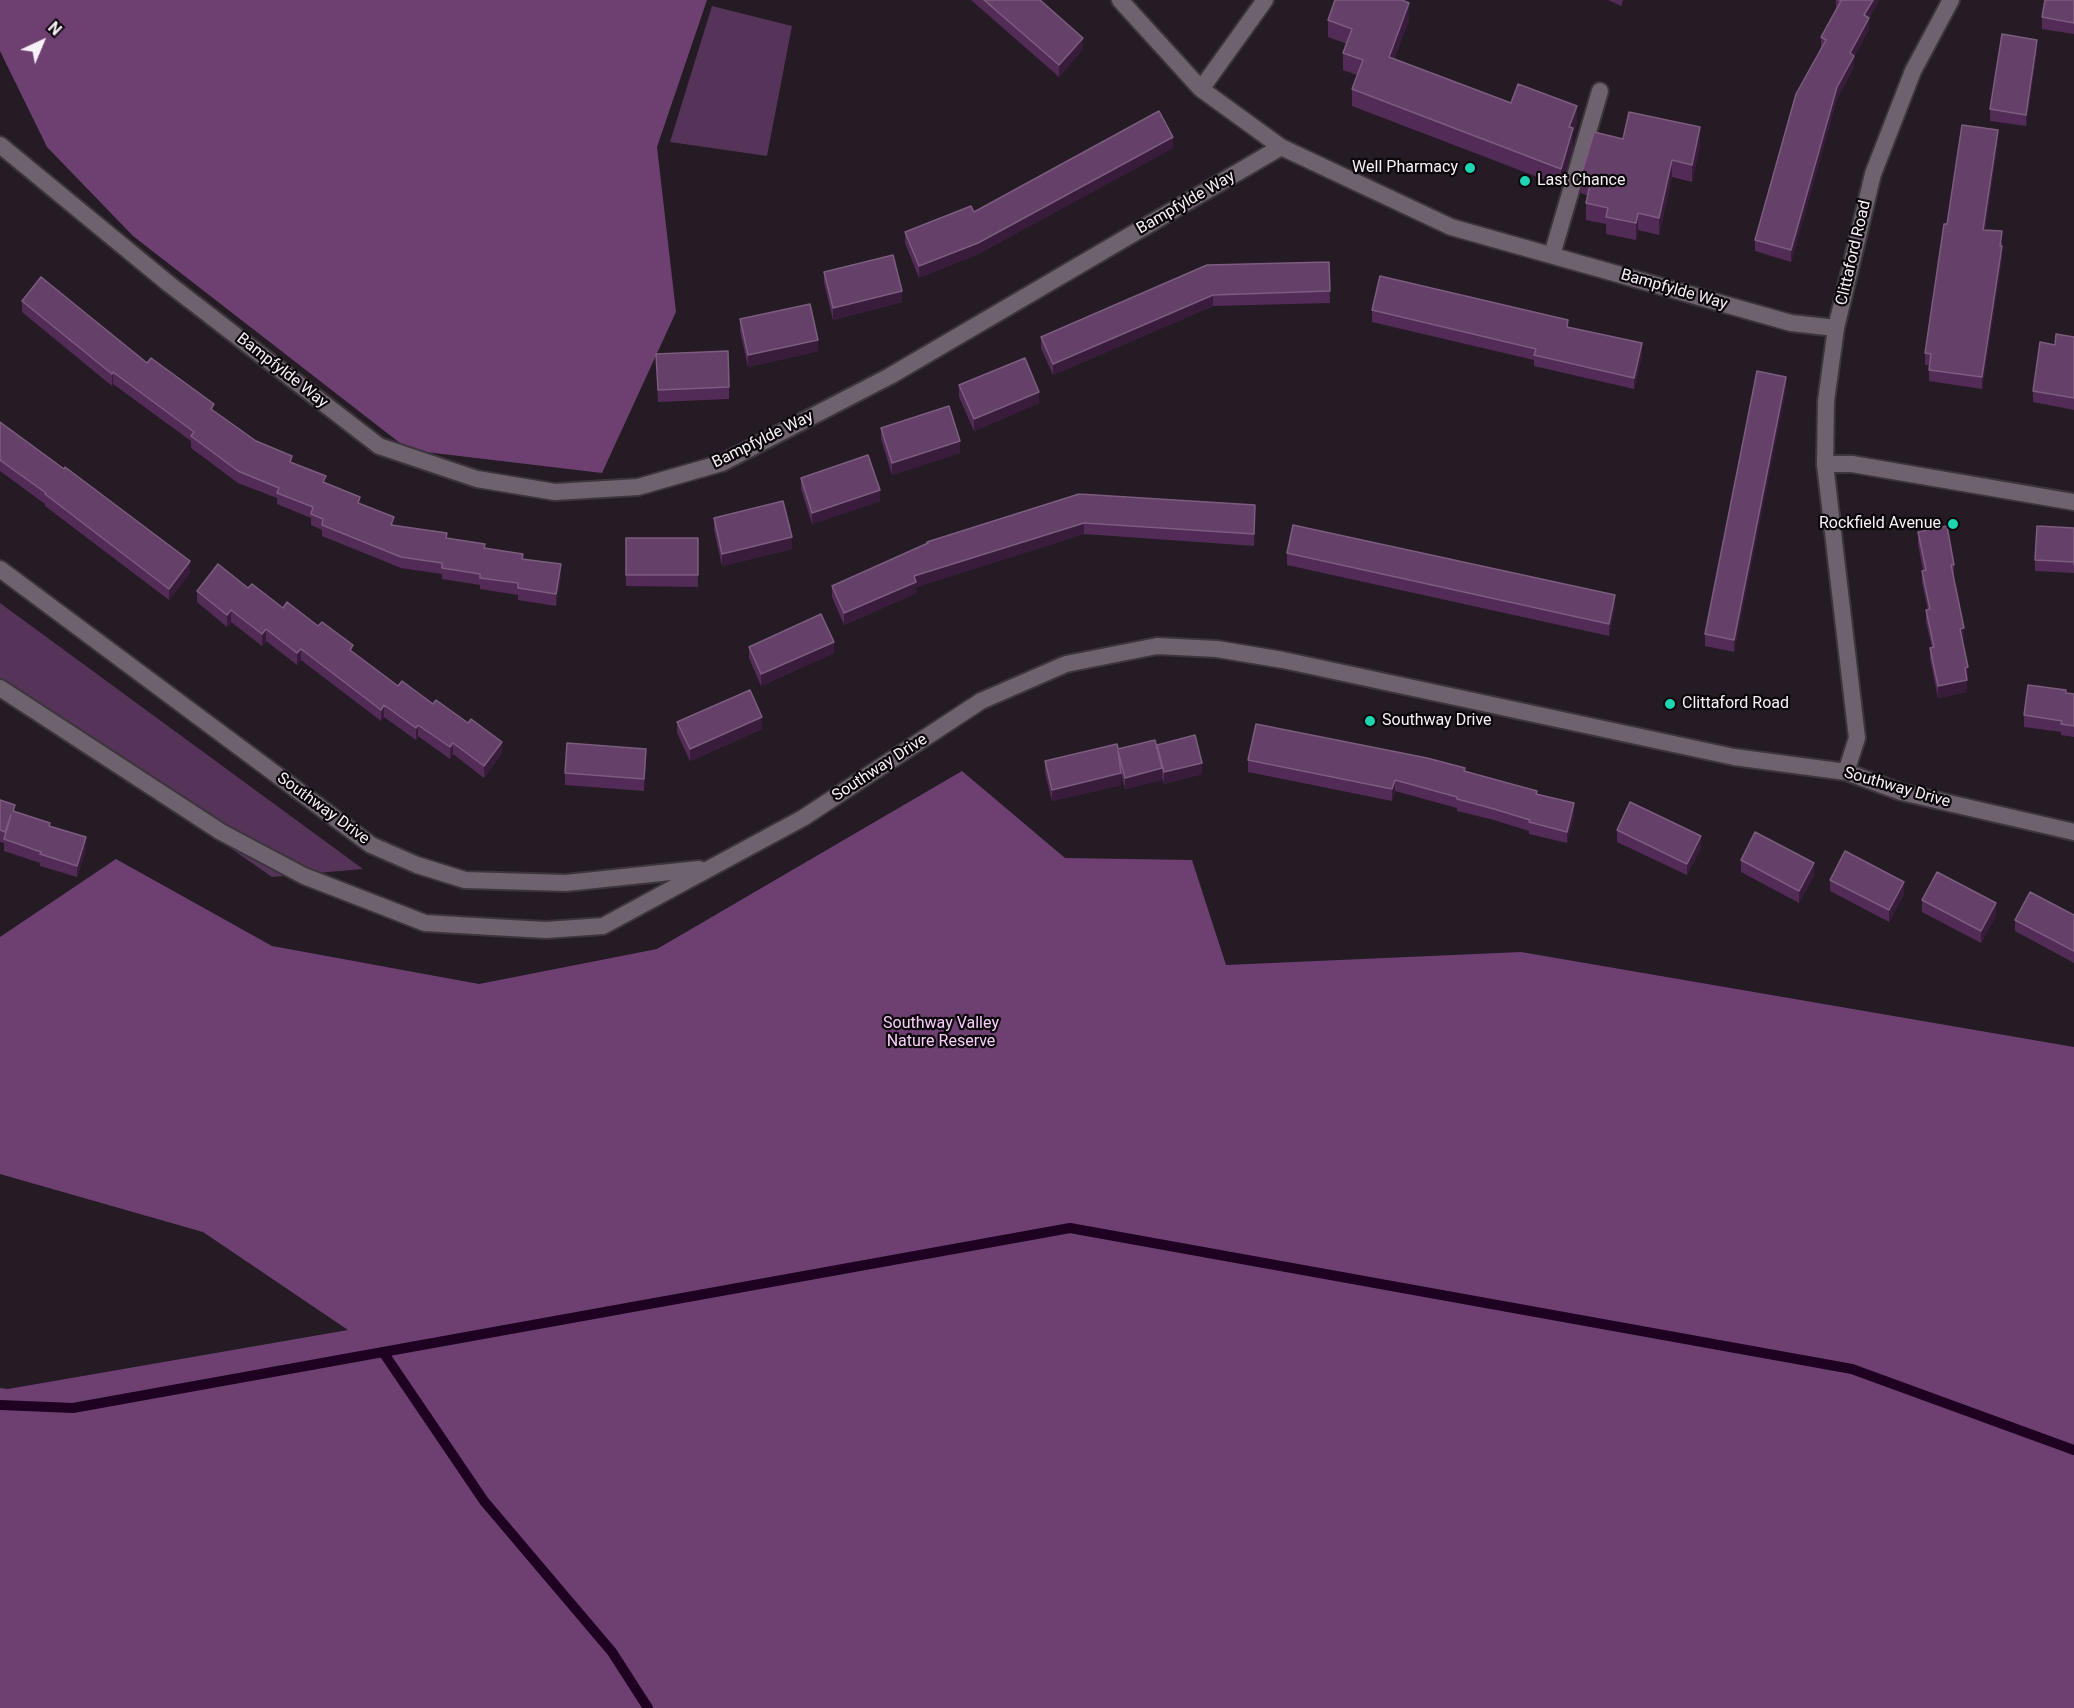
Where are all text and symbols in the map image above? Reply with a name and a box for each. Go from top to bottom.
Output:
north arrow [12,12,72,72]
text: N [44,18,66,39]
place label: Well Pharmacy [1352,158,1458,178]
marker: Well Pharmacy [1463,161,1477,175]
street label: Bampfylde Way [1133,167,1239,239]
place label: Last Chance [1537,171,1625,191]
marker: Last Chance [1518,174,1532,188]
street label: Clittaford Road [1833,199,1875,307]
street label: Bampfylde Way [1618,266,1730,314]
street label: Bampfylde Way [233,329,331,413]
street label: Bampfylde Way [709,407,817,473]
place label: Rockfield Avenue [1819,514,1941,534]
marker: Rockfield Avenue [1946,517,1960,531]
place label: Clittaford Road [1682,694,1789,714]
marker: Clittaford Road [1663,697,1677,711]
place label: Southway Drive [1382,711,1492,731]
marker: Southway Drive [1363,714,1377,728]
street label: Southway Drive [829,730,931,806]
street label: Southway Drive [1842,764,1952,812]
street label: Southway Drive [273,769,373,849]
park label: Southway Valley Nature Reserve [883,1014,999,1052]

